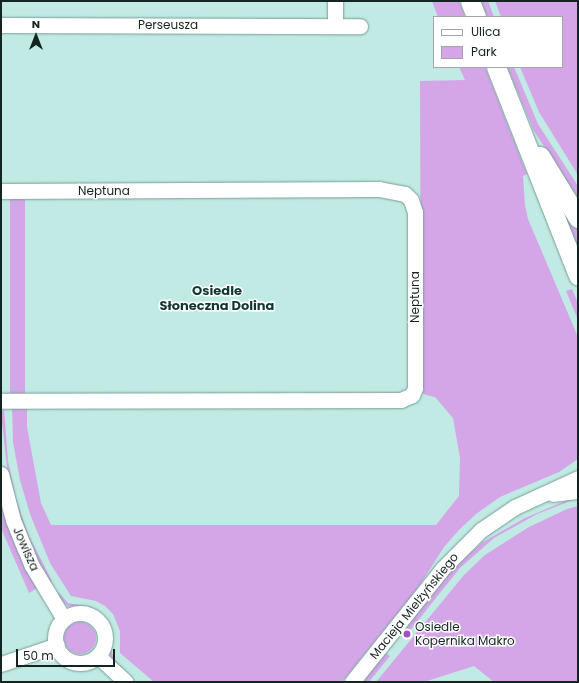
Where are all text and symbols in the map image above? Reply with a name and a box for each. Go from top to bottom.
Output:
north arrow [16,16,56,56]
text: N [32,16,40,32]
legend [433,16,563,68]
street label: Perseusza [138,18,198,32]
text: Ulica [471,23,500,40]
text: Park [471,43,497,60]
street label: Neptuna [78,184,130,198]
street label: Neptuna [408,271,422,323]
district label: Osiedle Słoneczna Dolina [160,284,274,315]
street label: Jowisza [10,525,42,573]
street label: Macieja Mielżyńskiego [367,550,461,662]
place label: Osiedle Kopernika Makro [415,620,515,648]
marker: Osiedle Kopernika Makro [402,629,412,639]
scale bar [18,641,117,667]
text: 50 m [23,647,54,664]

